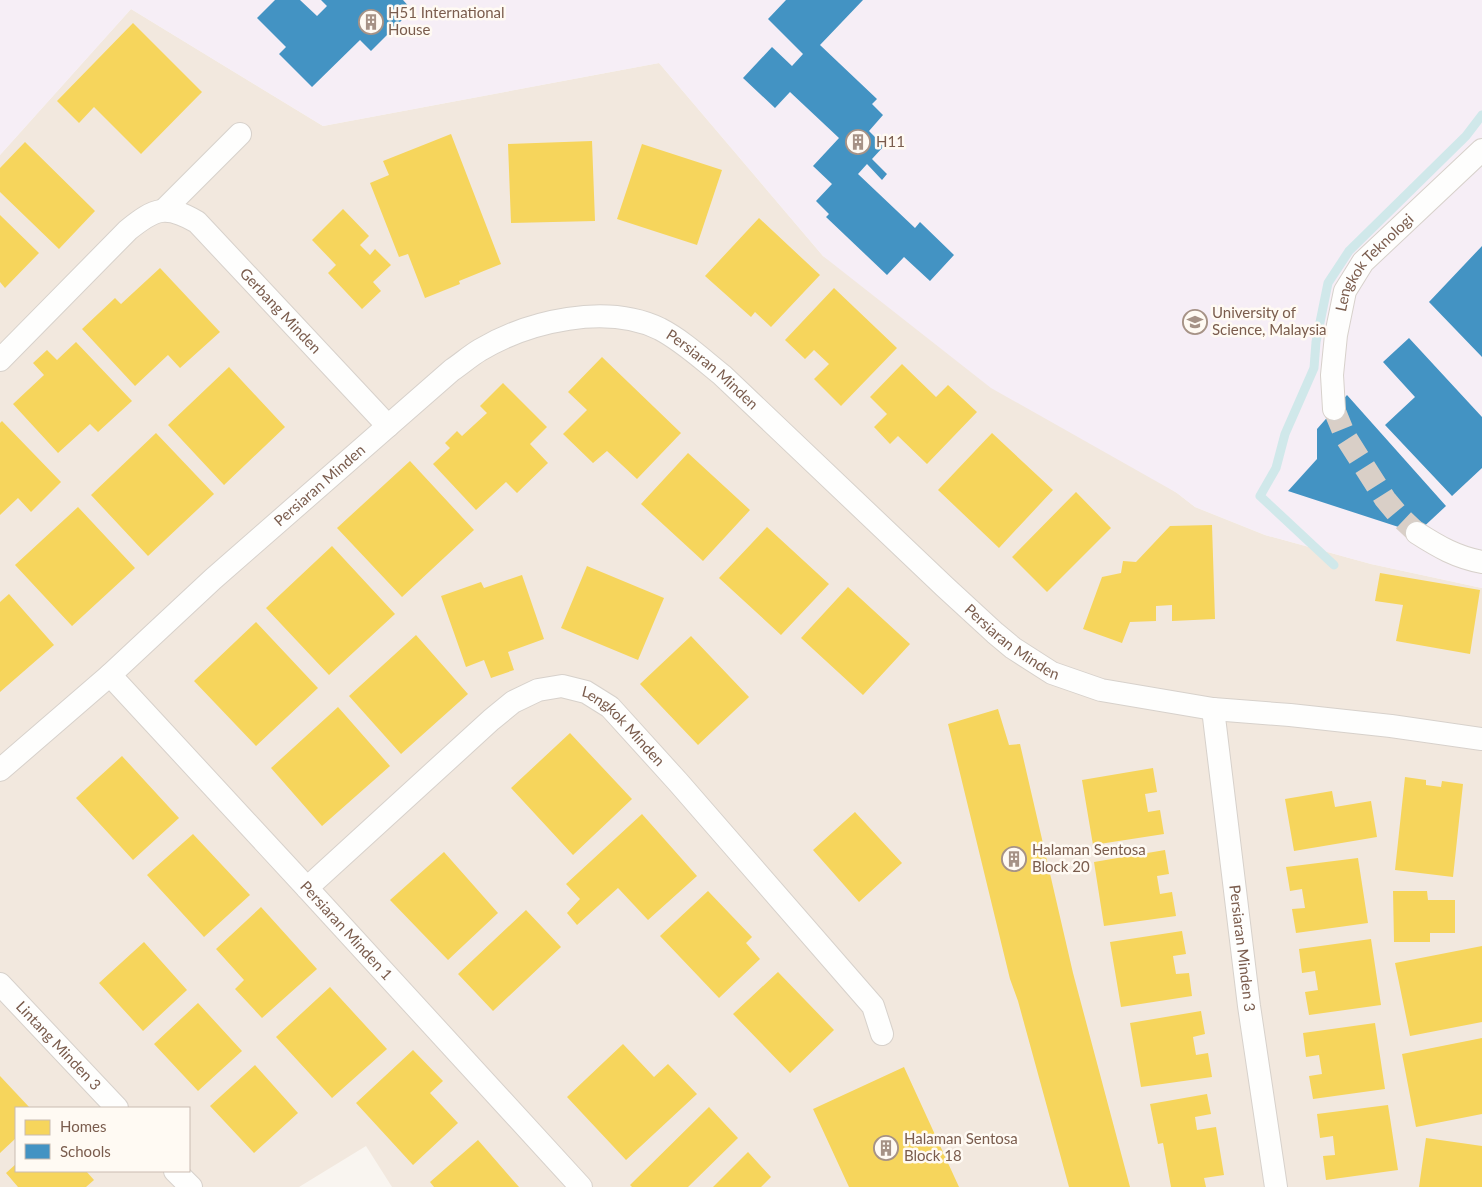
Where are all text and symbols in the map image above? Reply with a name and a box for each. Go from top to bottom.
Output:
place label: H51 International House [388,3,505,38]
building icon: H51 International House [358,9,384,35]
building icon: H11 [845,129,871,155]
place label: H11 [876,132,905,150]
street label: Lengkok Teknologi [1331,209,1417,313]
street label: Gerbang Minden [237,264,325,357]
place label: University of Science, Malaysia [1212,303,1326,338]
school or university icon: University of Science, Malaysia [1182,309,1208,335]
street label: Persiaran Minden [663,325,763,413]
street label: Persiaran Minden [270,440,368,530]
street label: Persiaran Minden [961,600,1062,683]
street label: Lengkok Minden [580,681,669,769]
place label: Halaman Sentosa Block 20 [1032,840,1146,875]
building icon: Halaman Sentosa Block 20 [1001,846,1027,872]
street label: Persiaran Minden 1 [297,877,397,983]
street label: Persiaran Minden 3 [1226,884,1260,1013]
street label: Lintang Minden 3 [13,997,105,1093]
legend [15,1107,190,1172]
text: Homes [60,1117,106,1135]
place label: Halaman Sentosa Block 18 [904,1129,1018,1164]
building icon: Halaman Sentosa Block 18 [873,1135,899,1161]
text: Schools [60,1142,111,1160]

